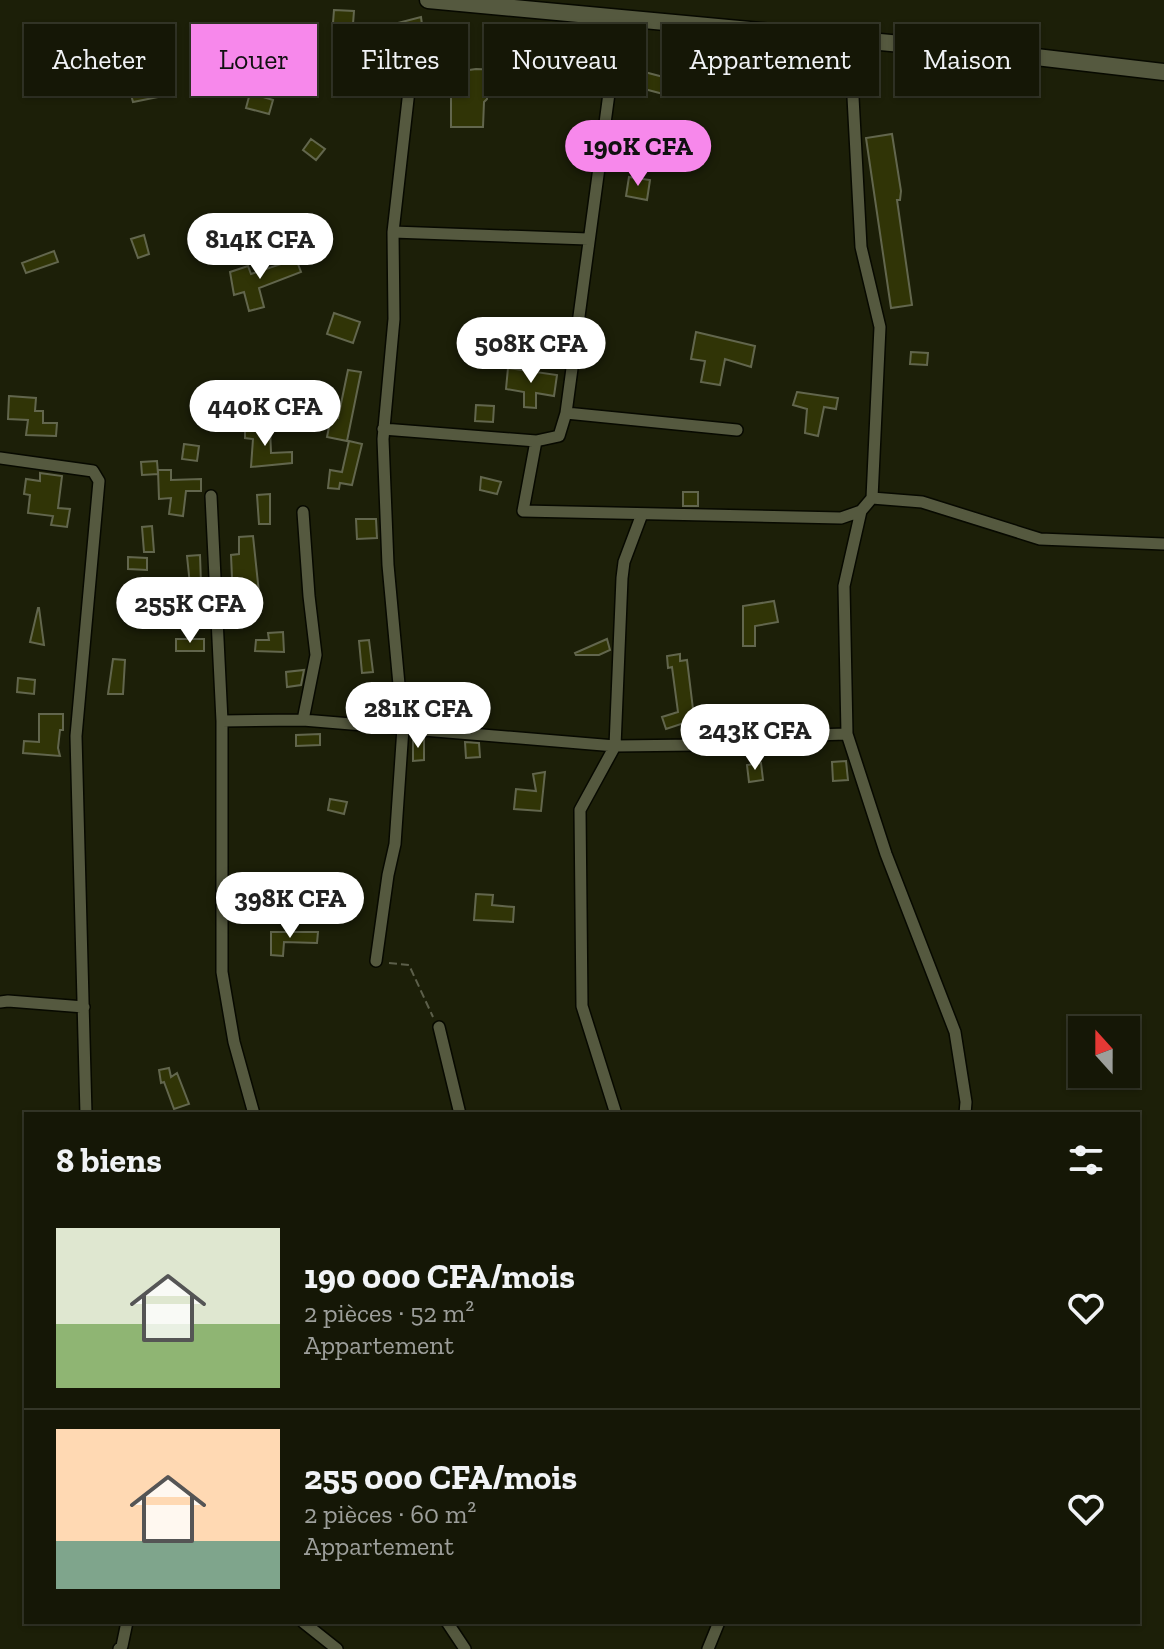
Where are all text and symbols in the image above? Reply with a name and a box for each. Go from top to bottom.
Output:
chip: Acheter [24,24,175,96]
chip: Louer [191,24,317,96]
chip: Filtres [333,24,468,96]
chip: Nouveau [484,24,646,96]
chip: Appartement [662,24,879,96]
chip: Maison [895,24,1039,96]
pin: 190K CFA [555,120,721,188]
text: 190K CFA [583,130,693,162]
pin: 814K CFA [177,213,343,281]
text: 814K CFA [205,223,315,255]
pin: 508K CFA [448,317,614,385]
text: 508K CFA [475,327,587,359]
pin: 440K CFA [182,380,348,448]
text: 440K CFA [208,390,322,422]
pin: 255K CFA [107,577,273,645]
text: 255K CFA [134,587,246,619]
pin: 281K CFA [335,682,501,750]
text: 281K CFA [364,692,472,724]
pin: 243K CFA [672,704,838,772]
text: 243K CFA [699,714,811,746]
pin: 398K CFA [207,872,373,940]
text: 398K CFA [234,882,346,914]
north arrow [1068,1016,1140,1088]
map controls [1068,1016,1140,1088]
icon: filters [1064,1138,1108,1182]
text: 8 biens [56,1140,162,1181]
text: 190 000 CFA/mois [304,1256,575,1297]
icon: home [120,1260,216,1356]
icon: heart [1064,1286,1108,1330]
text: 2 pièces · 52 m² [304,1297,474,1329]
text: Appartement [304,1329,454,1361]
text: 255 000 CFA/mois [304,1457,577,1498]
icon: home [120,1461,216,1557]
icon: heart [1064,1487,1108,1531]
text: 2 pièces · 60 m² [304,1498,476,1530]
text: Appartement [304,1530,454,1562]

